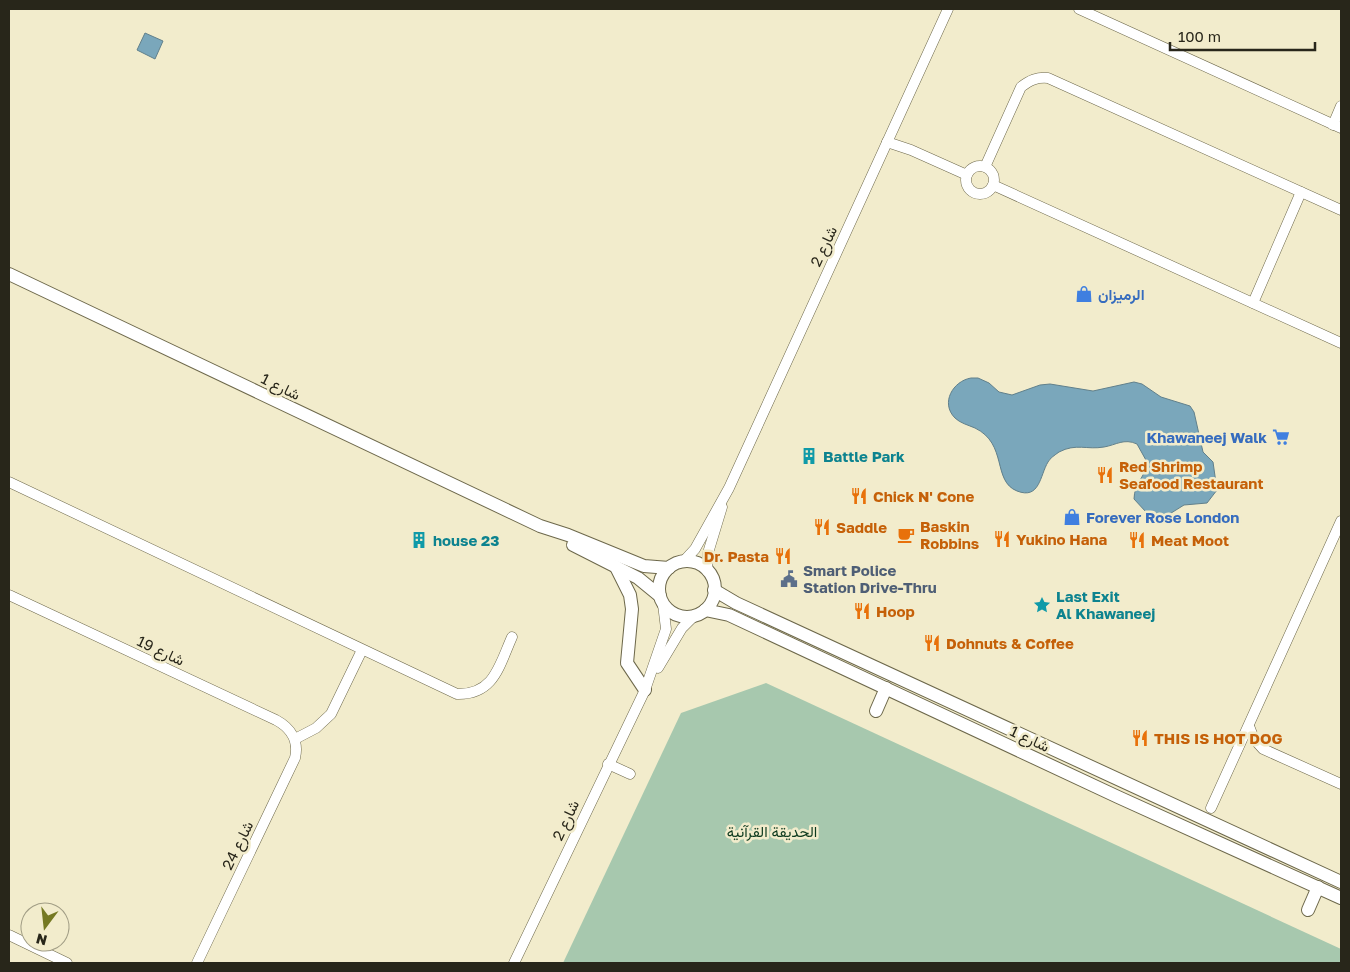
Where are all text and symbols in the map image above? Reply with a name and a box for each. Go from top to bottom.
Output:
scale bar [1170,20,1315,52]
text: 100 m [1178,27,1221,45]
street label: شارع 2 [806,223,843,270]
shop icon: الرميزان [1074,284,1094,304]
place label: الرميزان [1098,285,1145,304]
street label: شارع 1 [257,369,304,406]
supermarket icon: Khawaneej Walk [1271,427,1291,447]
place label: Khawaneej Walk [1146,428,1267,446]
building icon: Battle Park [799,446,819,466]
place label: Battle Park [823,447,905,465]
place label: Red Shrimp Seafood Restaurant [1119,457,1263,492]
restaurant icon: Red Shrimp Seafood Restaurant [1095,465,1115,485]
restaurant icon: Chick N' Cone [849,486,869,506]
place label: Chick N' Cone [873,487,974,505]
shop icon: Forever Rose London [1062,507,1082,527]
place label: Forever Rose London [1086,508,1239,526]
restaurant icon: Saddle [812,517,832,537]
place label: Baskin Robbins [920,517,979,552]
place label: Saddle [836,518,887,536]
cafe icon: Baskin Robbins [896,525,916,545]
restaurant icon: Yukino Hana [992,529,1012,549]
building icon: house 23 [409,530,429,550]
place label: Yukino Hana [1016,530,1107,548]
restaurant icon: Meat Moot [1127,530,1147,550]
place label: house 23 [433,531,499,549]
place label: Meat Moot [1151,531,1229,549]
restaurant icon: Dr. Pasta [773,546,793,566]
place label: Dr. Pasta [704,547,769,565]
place label: Smart Police Station Drive-Thru [803,561,937,596]
public building icon: Smart Police Station Drive-Thru [779,569,799,589]
place label: Last Exit Al Khawaneej [1056,587,1155,622]
place icon: Last Exit Al Khawaneej [1032,595,1052,615]
restaurant icon: Hoop [852,601,872,621]
place label: Hoop [876,602,915,620]
street label: شارع 19 [133,631,188,672]
restaurant icon: Dohnuts & Coffee [922,633,942,653]
place label: Dohnuts & Coffee [946,634,1074,652]
street label: شارع 1 [1006,721,1053,758]
restaurant icon: THIS IS HOT DOG [1130,728,1150,748]
place label: THIS IS HOT DOG [1154,729,1283,747]
street label: شارع 2 [548,797,585,844]
street label: شارع 24 [218,818,259,874]
park label: الحديقة القرآنية [727,822,817,841]
north arrow [20,902,70,952]
text: N [34,930,49,950]

